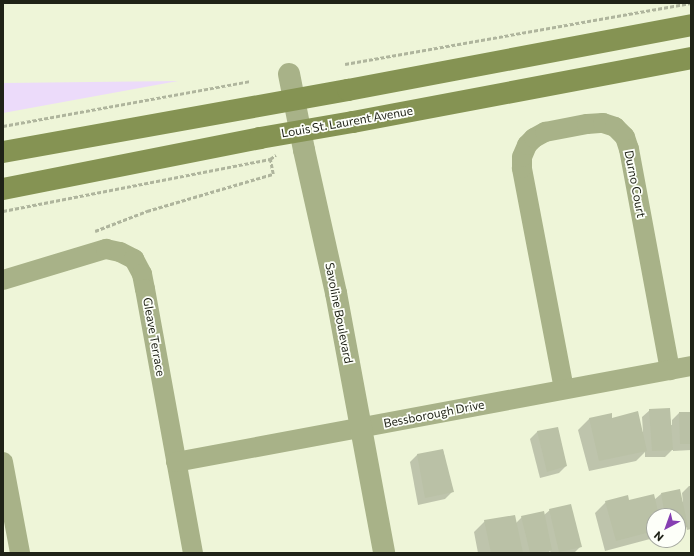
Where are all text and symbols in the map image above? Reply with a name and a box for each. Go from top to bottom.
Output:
street label: Louis St. Laurent Avenue [280,103,414,141]
street label: Durno Court [621,149,649,219]
street label: Savoline Boulevard [322,261,356,365]
street label: Gleave Terrace [140,296,168,378]
street label: Bessborough Drive [382,397,486,431]
north arrow [646,508,686,548]
text: N [651,529,666,544]

